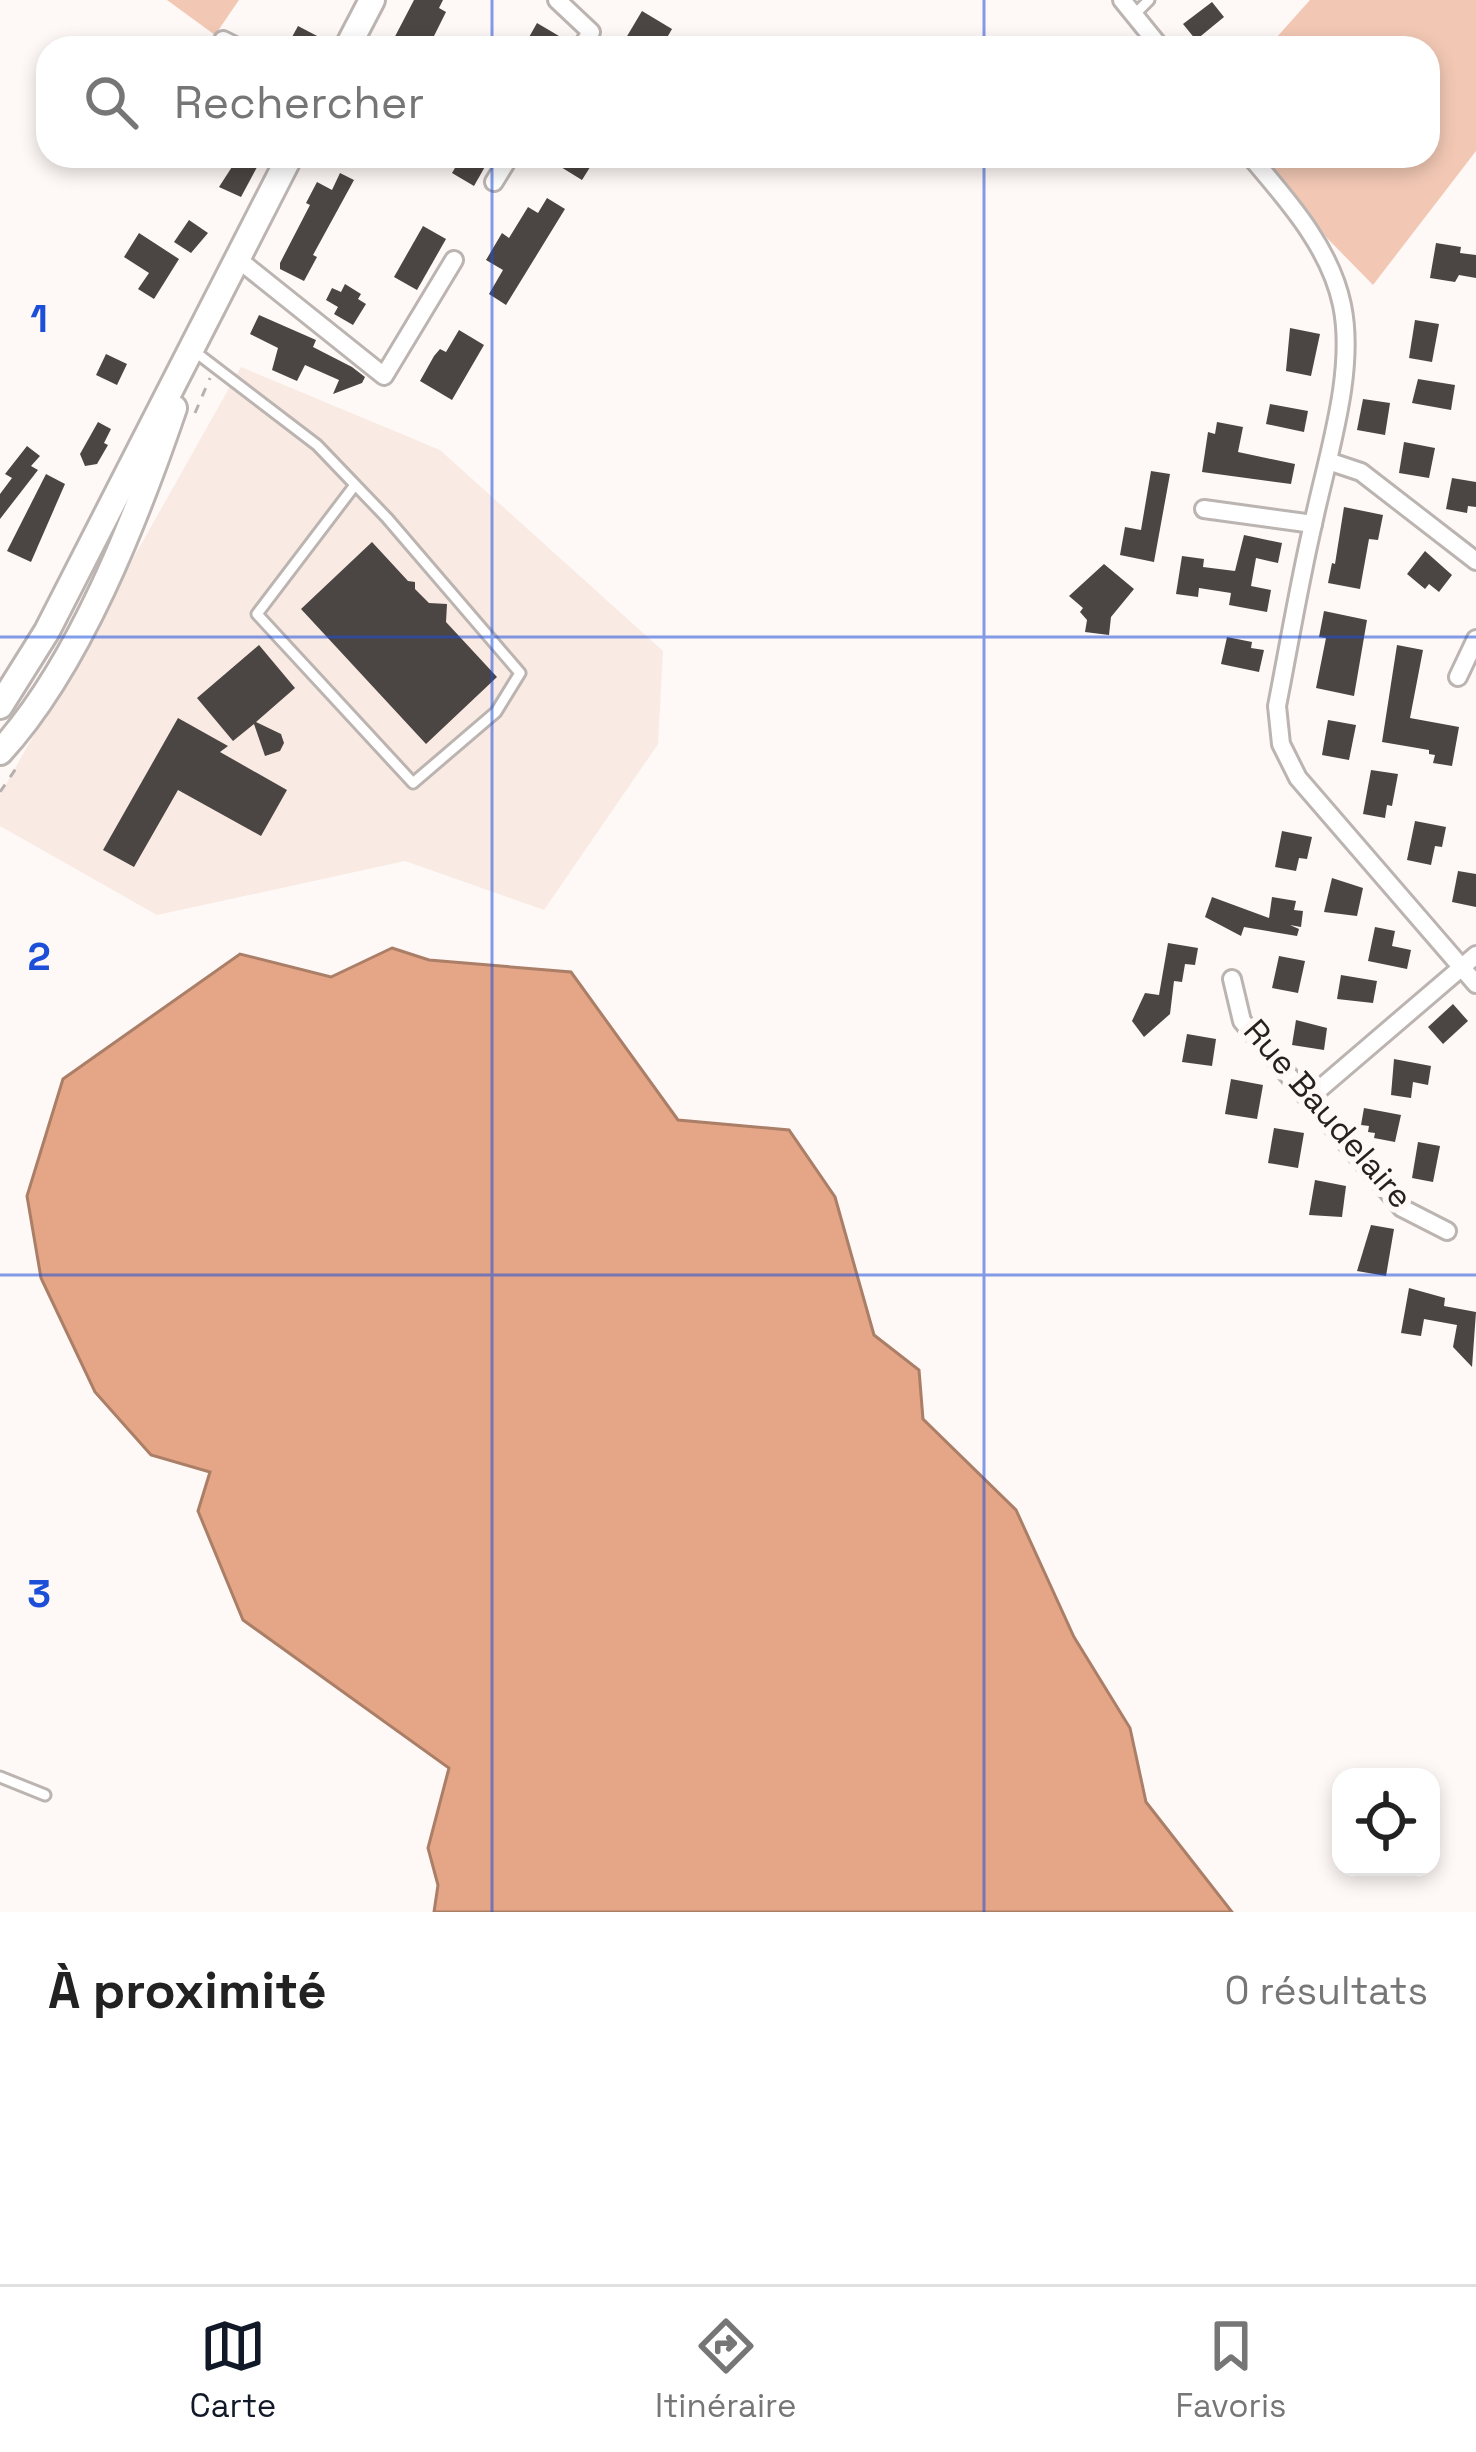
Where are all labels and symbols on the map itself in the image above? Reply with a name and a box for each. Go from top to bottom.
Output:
text: 1 [30,294,48,343]
text: 2 [27,932,51,981]
street label: Rue Baudelaire [1234,1011,1422,1217]
text: 3 [27,1569,51,1618]

